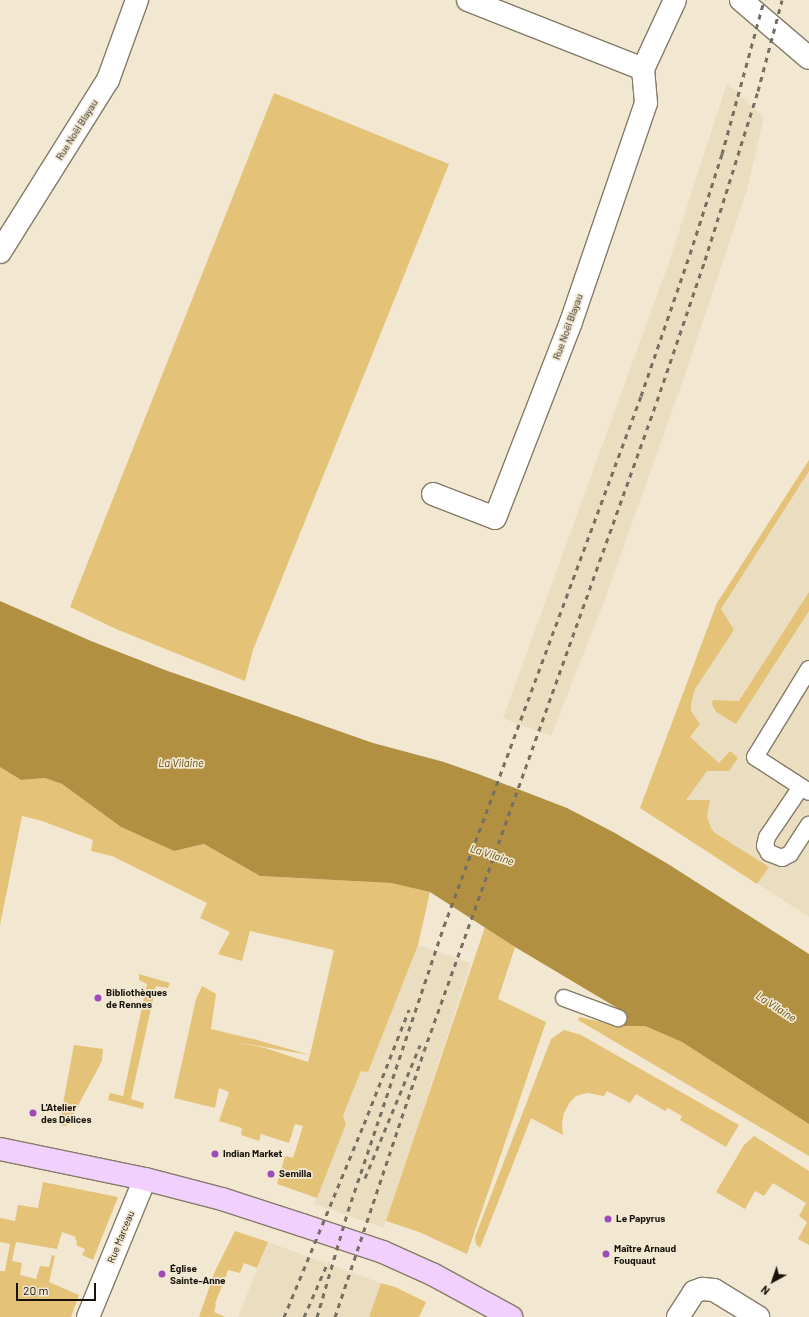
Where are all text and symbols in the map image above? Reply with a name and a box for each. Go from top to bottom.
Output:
street label: Rue Noël Blayau [54,97,100,163]
street label: Rue Noël Blayau [551,292,585,362]
water label: La Vilaine [158,756,204,770]
water label: La Vilaine [468,842,516,868]
place label: Bibliothèques de Rennes [106,986,167,1010]
water label: La Vilaine [753,989,799,1025]
marker: Bibliothèques de Rennes [93,993,103,1003]
place label: L'Atelier des Délices [41,1101,91,1124]
marker: L'Atelier des Délices [28,1108,38,1118]
place label: Indian Market [223,1148,282,1160]
marker: Indian Market [210,1149,220,1159]
place label: Semilla [279,1168,311,1180]
marker: Semilla [266,1169,276,1179]
street label: Rue Marceau [105,1209,137,1265]
place label: Le Papyrus [616,1213,665,1225]
marker: Le Papyrus [603,1214,613,1224]
place label: Maître Arnaud Fouquaut [614,1242,676,1266]
marker: Maître Arnaud Fouquaut [601,1249,611,1259]
north arrow [753,1261,793,1301]
place label: Église Sainte-Anne [170,1262,226,1286]
marker: Église Sainte-Anne [157,1269,167,1279]
scale bar [18,1275,98,1301]
text: 20 m [23,1283,49,1297]
text: N [758,1283,772,1298]

